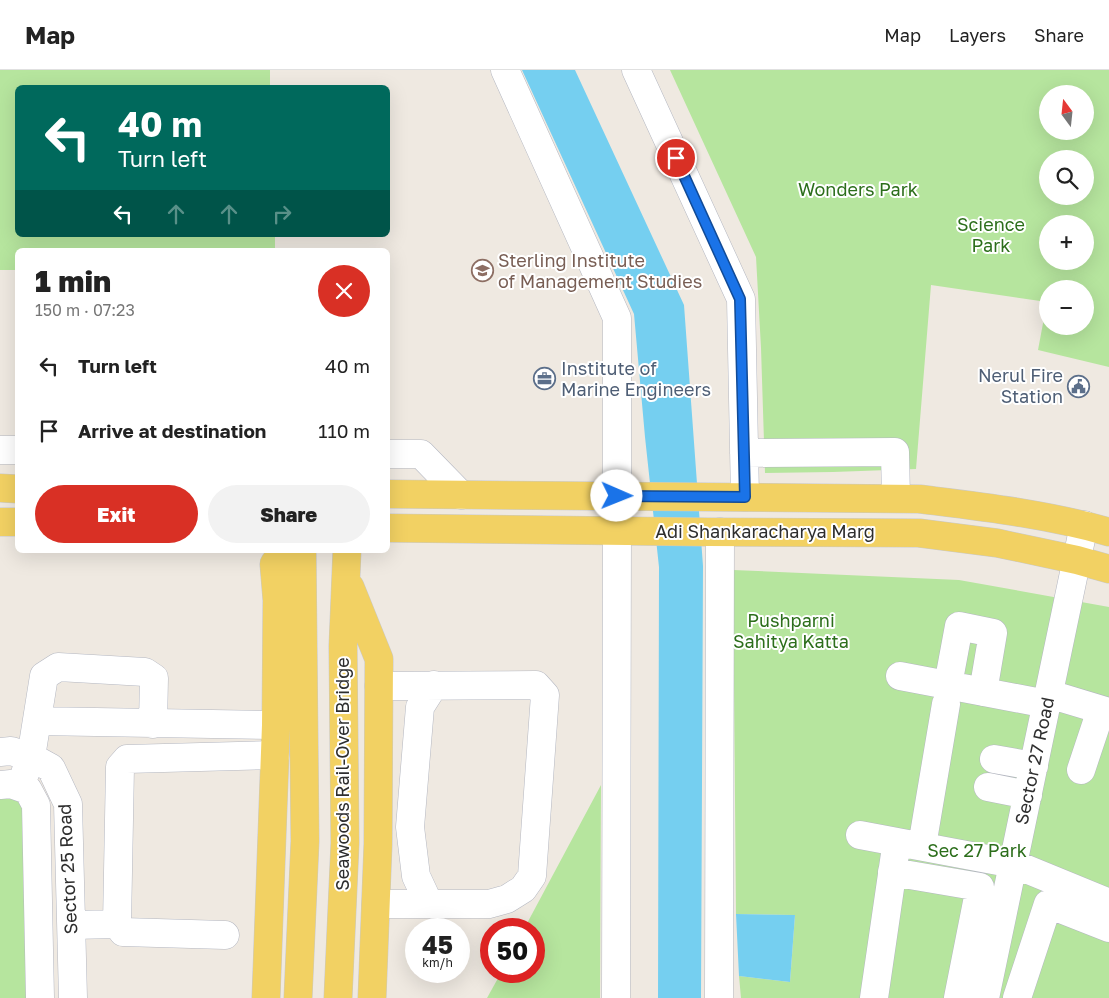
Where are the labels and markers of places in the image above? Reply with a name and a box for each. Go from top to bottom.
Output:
pin [655,137,697,179]
place label: Sterling Institute of Management Studies [498,249,702,292]
school or university icon: Sterling Institute of Management Studies [470,259,494,283]
place label: Institute of Marine Engineers [561,357,711,400]
place label: Nerul Fire Station [978,364,1063,407]
office icon: Institute of Marine Engineers [533,367,557,391]
public building icon: Nerul Fire Station [1067,374,1091,398]

